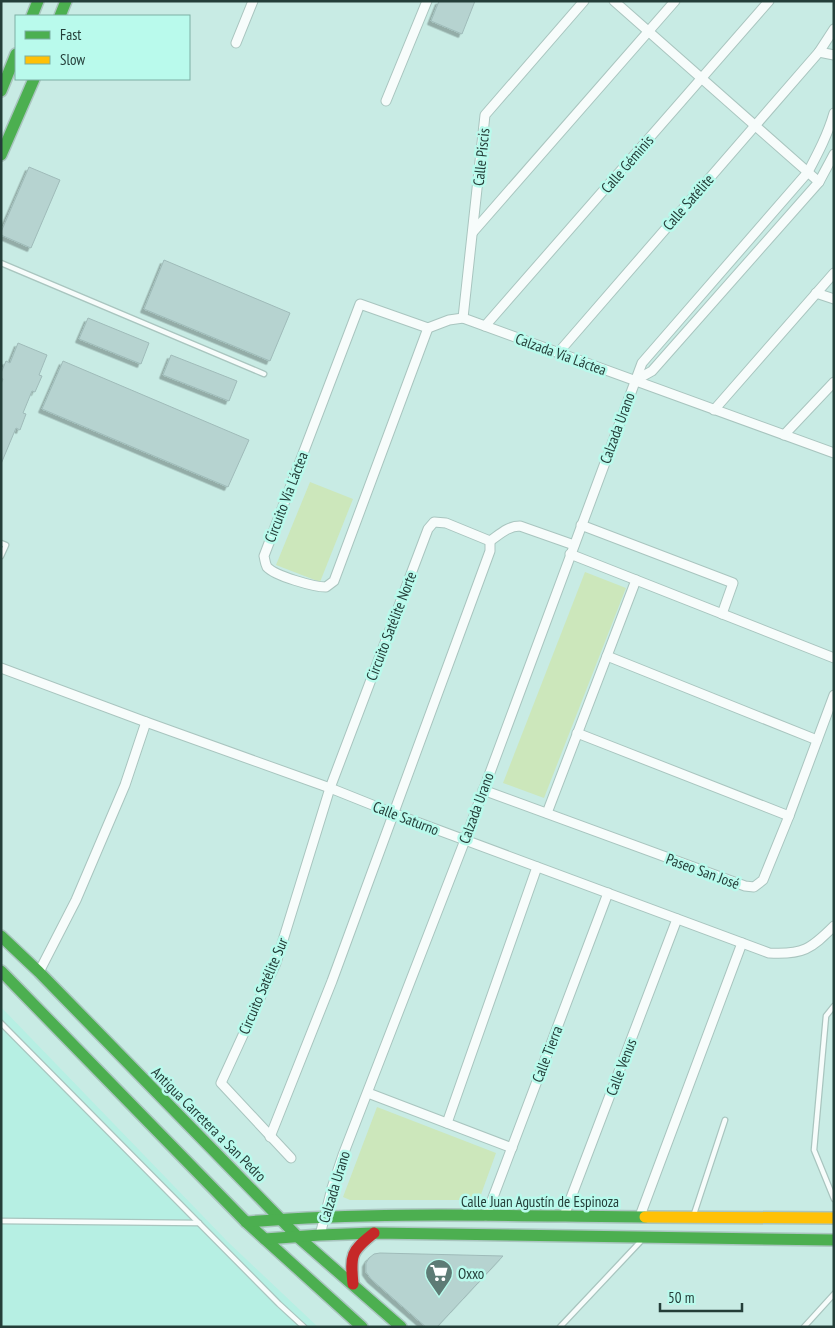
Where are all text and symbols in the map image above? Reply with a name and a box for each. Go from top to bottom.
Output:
legend [15,15,190,80]
text: Fast [60,25,81,44]
text: Slow [60,50,85,69]
street label: Calle Piscis [469,127,493,187]
street label: Calle Géminis [597,131,657,197]
street label: Calle Satélite [658,170,718,234]
street label: Calzada Vía Láctea [513,329,609,379]
street label: Calzada Urano [595,390,639,466]
street label: Circuito Vía Láctea [260,449,312,545]
street label: Circuito Satélite Norte [362,569,420,683]
street label: Calzada Urano [454,770,498,846]
street label: Calle Saturno [370,797,442,839]
street label: Paseo San José [664,849,742,893]
street label: Circuito Satélite Sur [234,934,292,1037]
street label: Calle Tierra [528,1023,566,1085]
street label: Calle Venus [602,1036,640,1098]
street label: Antigua Carretera a San Pedro [148,1063,270,1185]
street label: Calzada Urano [314,1149,354,1225]
street label: Calle Juan Agustín de Espinoza [461,1192,619,1211]
supermarket icon: Oxxo [424,1258,454,1297]
place label: Oxxo [458,1264,484,1283]
scale bar [660,1280,742,1312]
text: 50 m [668,1288,694,1307]

